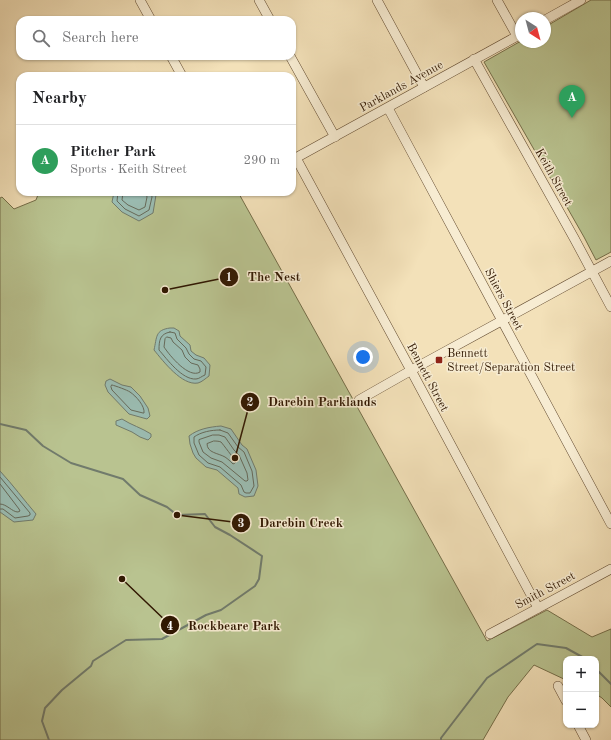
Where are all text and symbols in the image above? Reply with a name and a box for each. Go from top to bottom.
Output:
north arrow [515,12,551,48]
search box [16,16,296,60]
icon: search [30,27,52,49]
text: Search here [62,31,139,46]
street label: Parklands Avenue [358,59,446,115]
pin: A [559,85,585,118]
text: Nearby [32,90,87,107]
text: Pitcher Park [70,145,156,160]
street label: Keith Street [532,147,574,208]
text: A [40,154,50,167]
text: 290 m [243,154,280,167]
text: Sports · Keith Street [70,163,187,176]
callout: The Nest [219,264,308,289]
street label: Shiers Street [482,267,524,332]
text: The Nest [248,271,301,284]
text: 1 [226,272,232,284]
street label: Bennett Street [404,341,450,414]
your location [353,347,373,367]
place label: Bennett Street/Separation Street [447,348,575,374]
marker: Bennett Street/Separation Street [434,355,444,365]
callout: Darebin Parklands [240,389,385,414]
text: Darebin Parklands [268,396,377,409]
text: 2 [247,397,254,409]
callout: Darebin Creek [231,510,351,535]
text: Darebin Creek [259,517,344,530]
text: 3 [238,518,245,530]
street label: Smith Street [513,570,577,612]
callout: Rockbeare Park [160,613,288,638]
text: Rockbeare Park [188,620,281,633]
text: 4 [167,621,174,633]
map controls [563,656,599,728]
button: + [563,656,599,692]
button: − [563,692,599,728]

